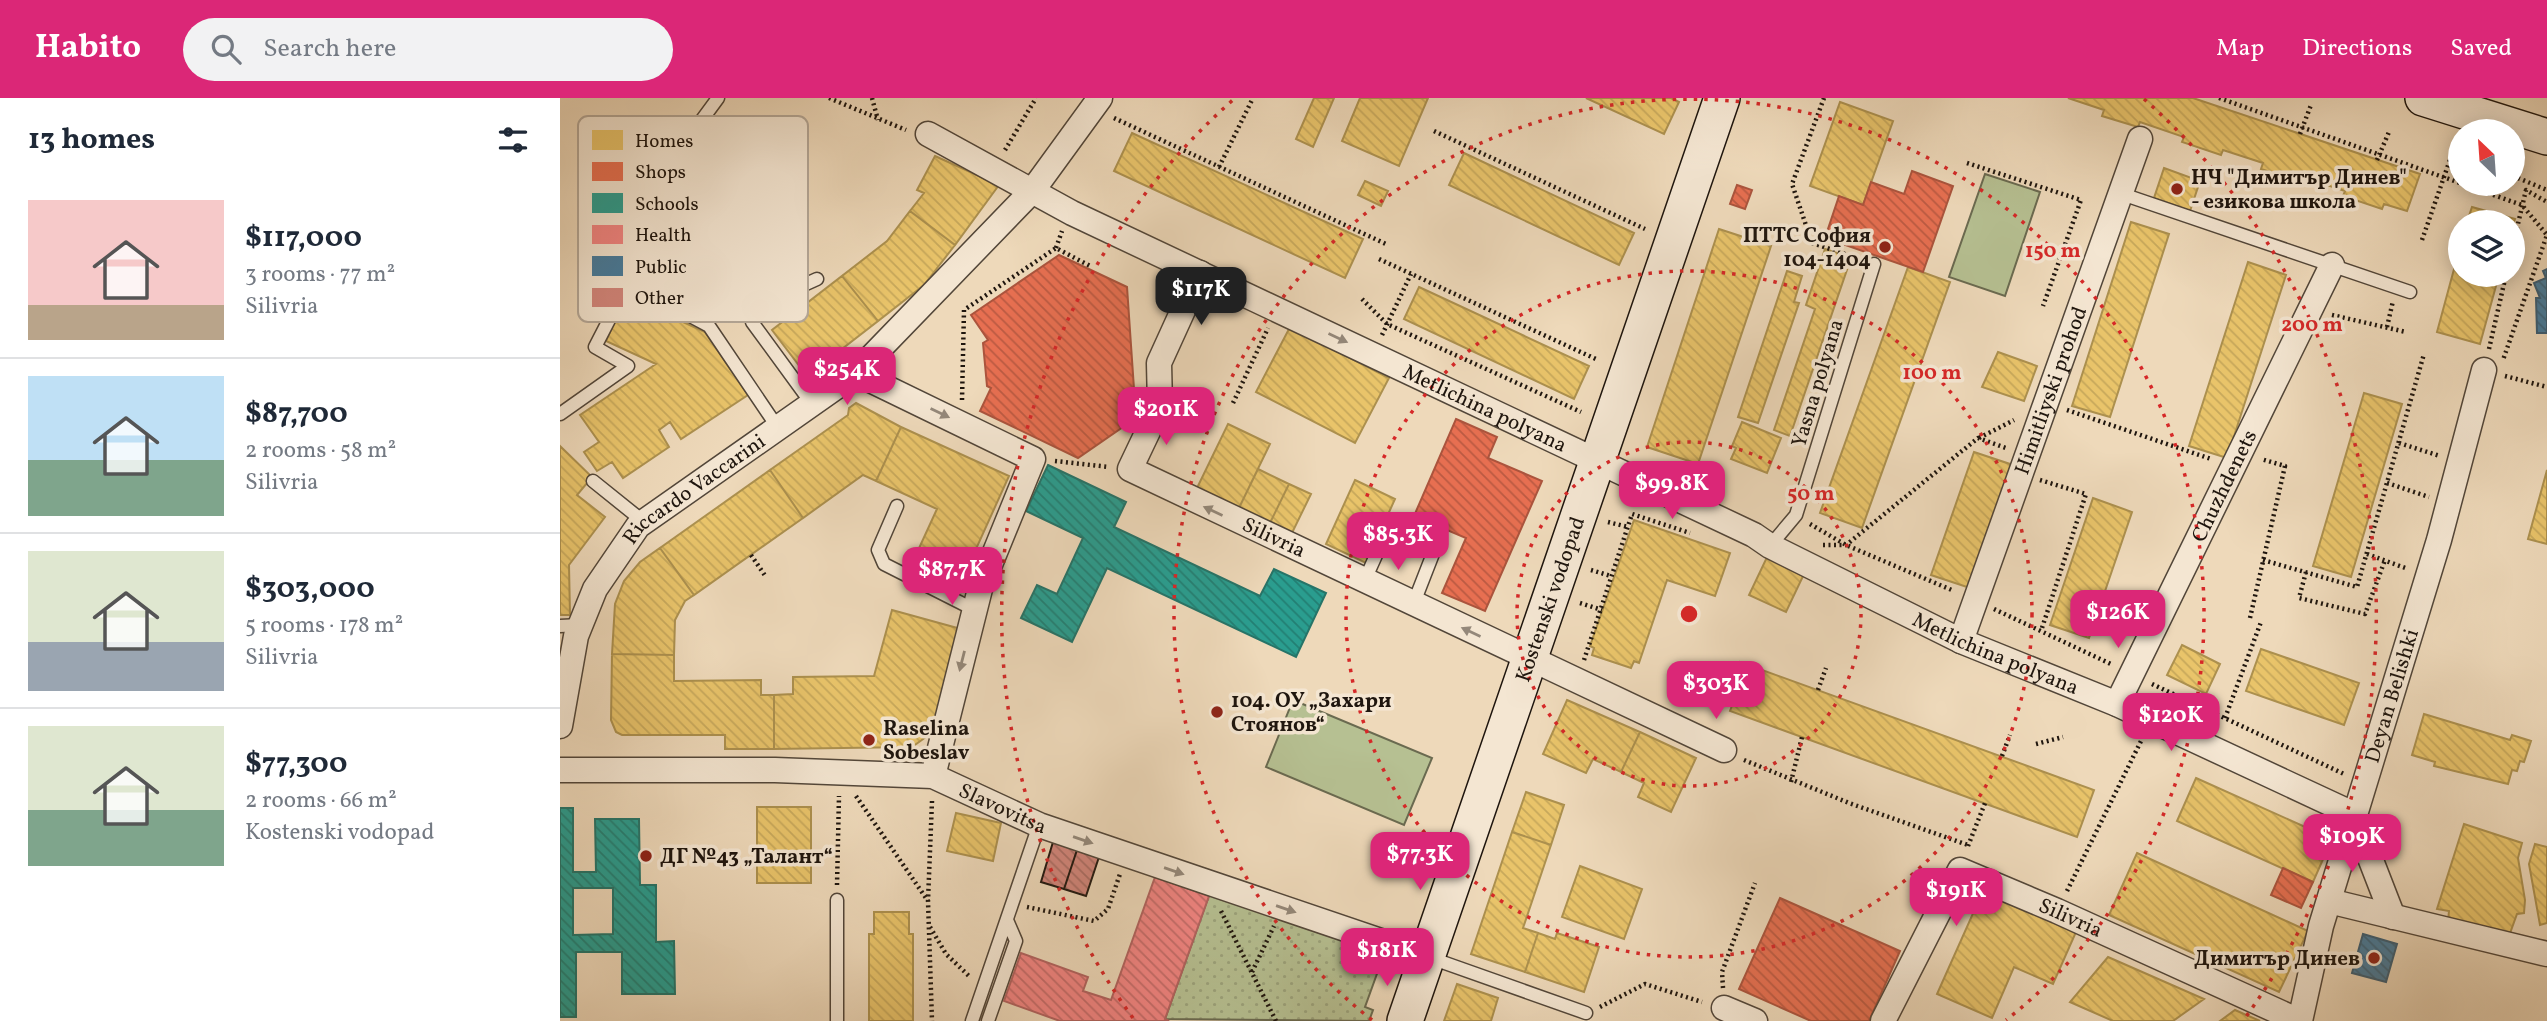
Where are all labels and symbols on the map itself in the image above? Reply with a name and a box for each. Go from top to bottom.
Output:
legend [578,116,808,322]
north arrow [2448,119,2525,196]
text: Homes [635,129,693,155]
text: Shops [635,160,686,186]
place label: НЧ "Димитър Динев" - езикова школа [2191,164,2407,217]
marker: НЧ "Димитър Динев" - езикова школа [2169,181,2185,197]
text: Schools [635,192,699,218]
place label: ПТТС София 104-1404 [1743,222,1871,275]
text: Health [635,223,691,249]
text: 150 m [2025,237,2081,266]
marker: ПТТС София 104-1404 [1877,239,1893,255]
text: Public [635,255,687,281]
pin: $117K [1152,268,1250,327]
text: Other [635,286,684,312]
street label: Himitliyski prohod [2008,303,2095,479]
text: 200 m [2281,311,2343,340]
street label: Yasna polyana [1785,316,1852,451]
one-way arrow [1328,332,1348,344]
pin: $254K [798,348,896,407]
street label: Metlichina polyana [1398,358,1571,461]
text: 100 m [1902,359,1962,388]
pin: $201K [1117,388,1215,447]
one-way arrow [930,408,950,419]
street label: Chuzhdenets [2185,425,2265,548]
street label: Riccardo Vaccarini [616,428,772,551]
pin: $99.8K [1615,462,1729,521]
text: 50 m [1787,480,1835,509]
one-way arrow [1203,505,1223,517]
street label: Silivria [1237,511,1310,566]
pin: $85.3K [1341,512,1455,572]
street label: Kostenski vodopad [1509,513,1593,686]
pin: $87.7K [895,547,1009,607]
pin: $126K [2069,590,2167,650]
centre of rings [1677,602,1701,626]
street label: Metlichina polyana [1907,606,2083,703]
one-way arrow [1461,626,1481,638]
street label: Deyan Belishki [2359,626,2427,767]
one-way arrow [956,651,967,673]
pin: $303K [1667,662,1765,721]
place label: 104. ОУ „Захари Стоянов“ [1231,687,1391,740]
pin: $120K [2122,694,2220,753]
marker: 104. ОУ „Захари Стоянов“ [1209,704,1225,720]
place label: Raselina Sobeslav [883,715,970,768]
marker: Raselina Sobeslav [861,732,877,748]
street label: Slavovitsa [953,777,1050,842]
pin: $109K [2303,814,2401,874]
pin: $77.3K [1363,832,1477,892]
one-way arrow [1073,835,1094,846]
place label: ДГ №43 „Талант“ [660,843,833,872]
marker: ДГ №43 „Талант“ [638,848,654,864]
one-way arrow [1164,866,1185,877]
pin: $191K [1907,868,2005,928]
street label: Silivria [2034,892,2107,946]
one-way arrow [1276,904,1297,915]
pin: $181K [1338,928,1436,988]
place label: Димитър Динев [2194,945,2360,974]
marker: Димитър Динев [2366,950,2382,966]

